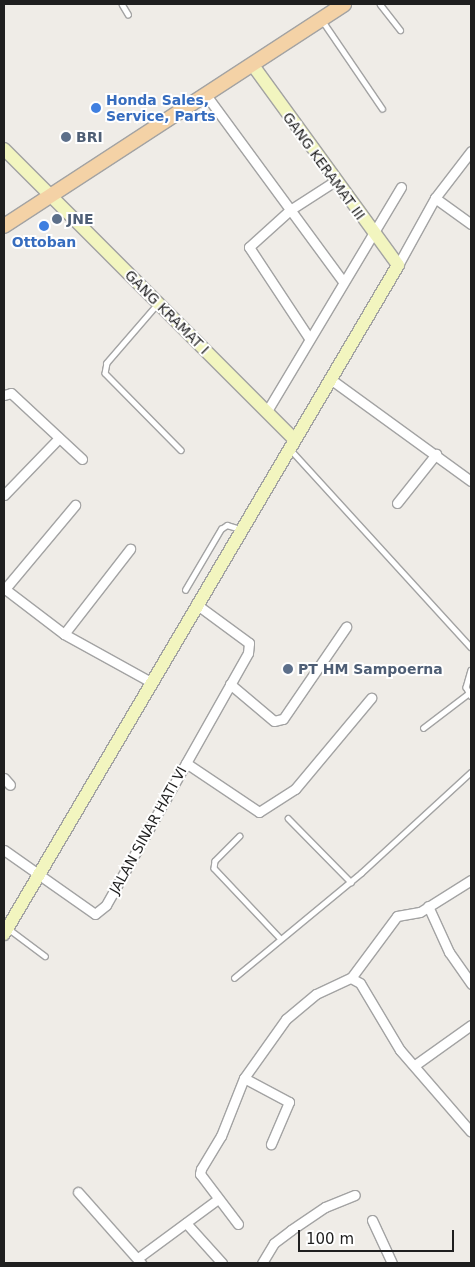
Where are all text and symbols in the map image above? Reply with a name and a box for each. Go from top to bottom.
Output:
place label: Honda Sales, Service, Parts [106,92,216,124]
marker: Honda Sales, Service, Parts [90,102,102,114]
street label: GANG KERAMAT III [279,109,369,223]
place label: BRI [76,129,103,145]
marker: BRI [60,131,72,143]
place label: JNE [67,211,93,227]
marker: JNE [51,213,63,225]
marker: Ottoban [38,220,50,232]
place label: Ottoban [12,234,76,250]
street label: GANG KRAMAT I [122,267,212,357]
place label: PT HM Sampoerna [298,661,443,677]
marker: PT HM Sampoerna [282,663,294,675]
street label: JALAN SINAR HATI VI [106,763,190,897]
scale bar [300,1220,456,1252]
text: 100 m [306,1230,354,1248]

